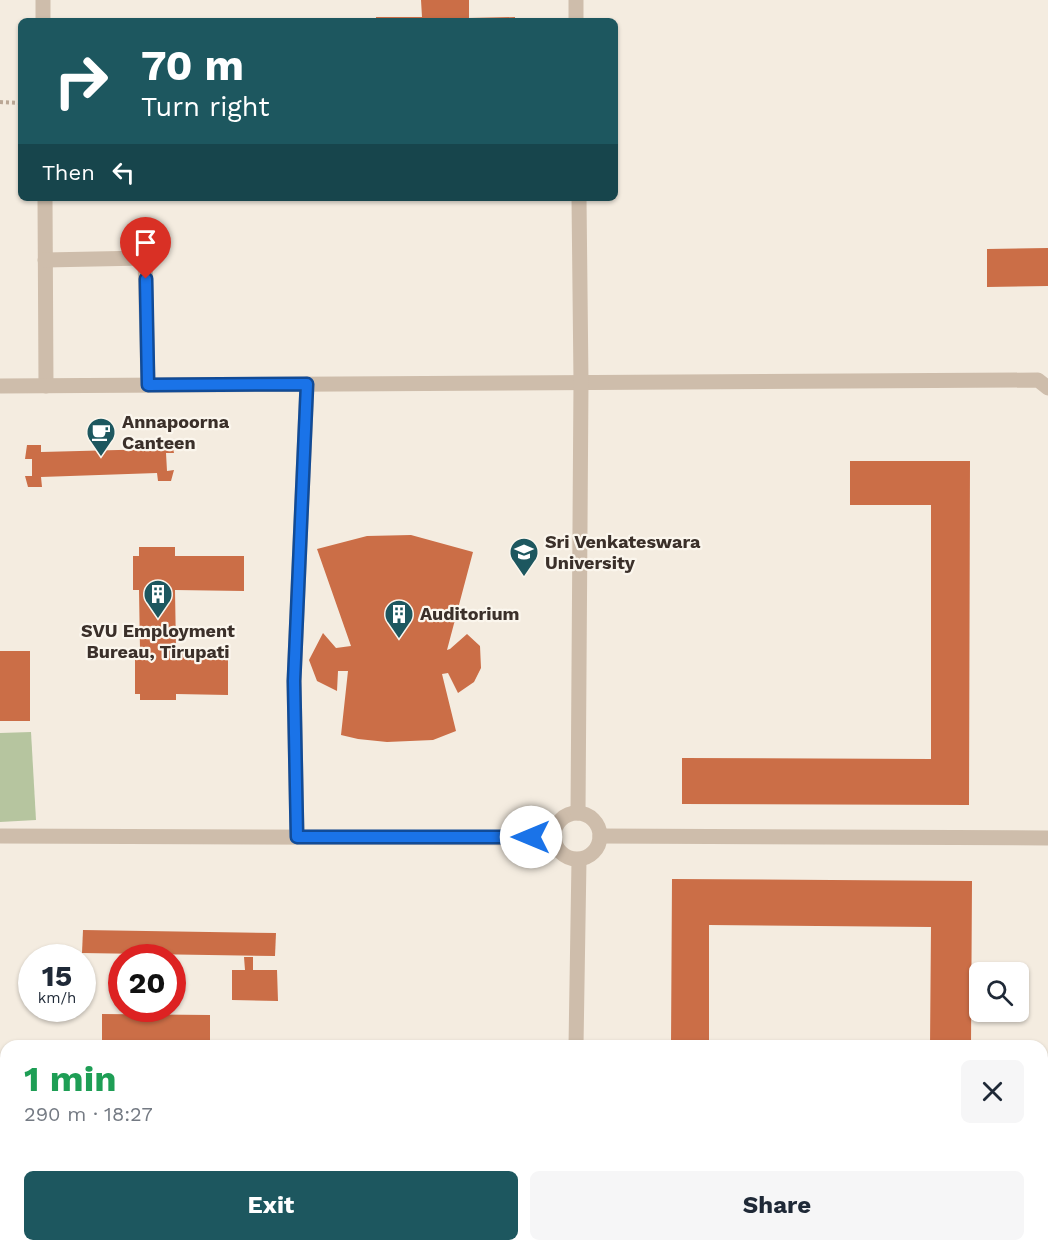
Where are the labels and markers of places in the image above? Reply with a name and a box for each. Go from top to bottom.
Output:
pin [120,217,171,279]
place label: Annapoorna Canteen [122,411,230,453]
cafe icon: Annapoorna Canteen [85,416,117,458]
place label: Sri Venkateswara University [545,531,701,573]
school or university icon: Sri Venkateswara University [508,536,540,578]
building icon: SVU Employment Bureau, Tirupati [142,578,174,620]
building icon: Auditorium [383,598,415,640]
place label: Auditorium [420,603,520,624]
place label: SVU Employment Bureau, Tirupati [81,620,235,662]

